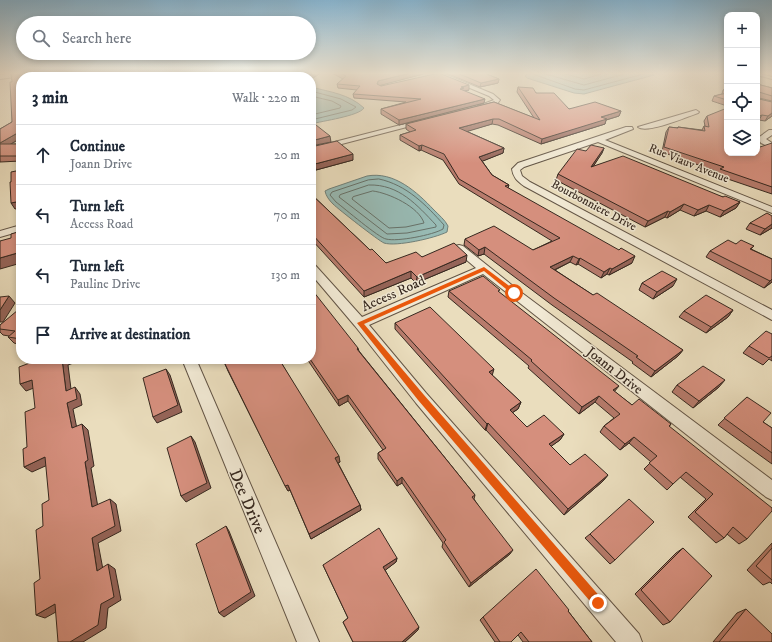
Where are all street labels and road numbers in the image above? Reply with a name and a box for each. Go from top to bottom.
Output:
street label: Rue Viauv Avenue [646,141,731,186]
street label: Bourbonniere Drive [549,177,639,234]
street label: Access Road [359,272,428,316]
street label: Joann Drive [581,342,646,399]
street label: Dee Drive [224,466,271,537]

